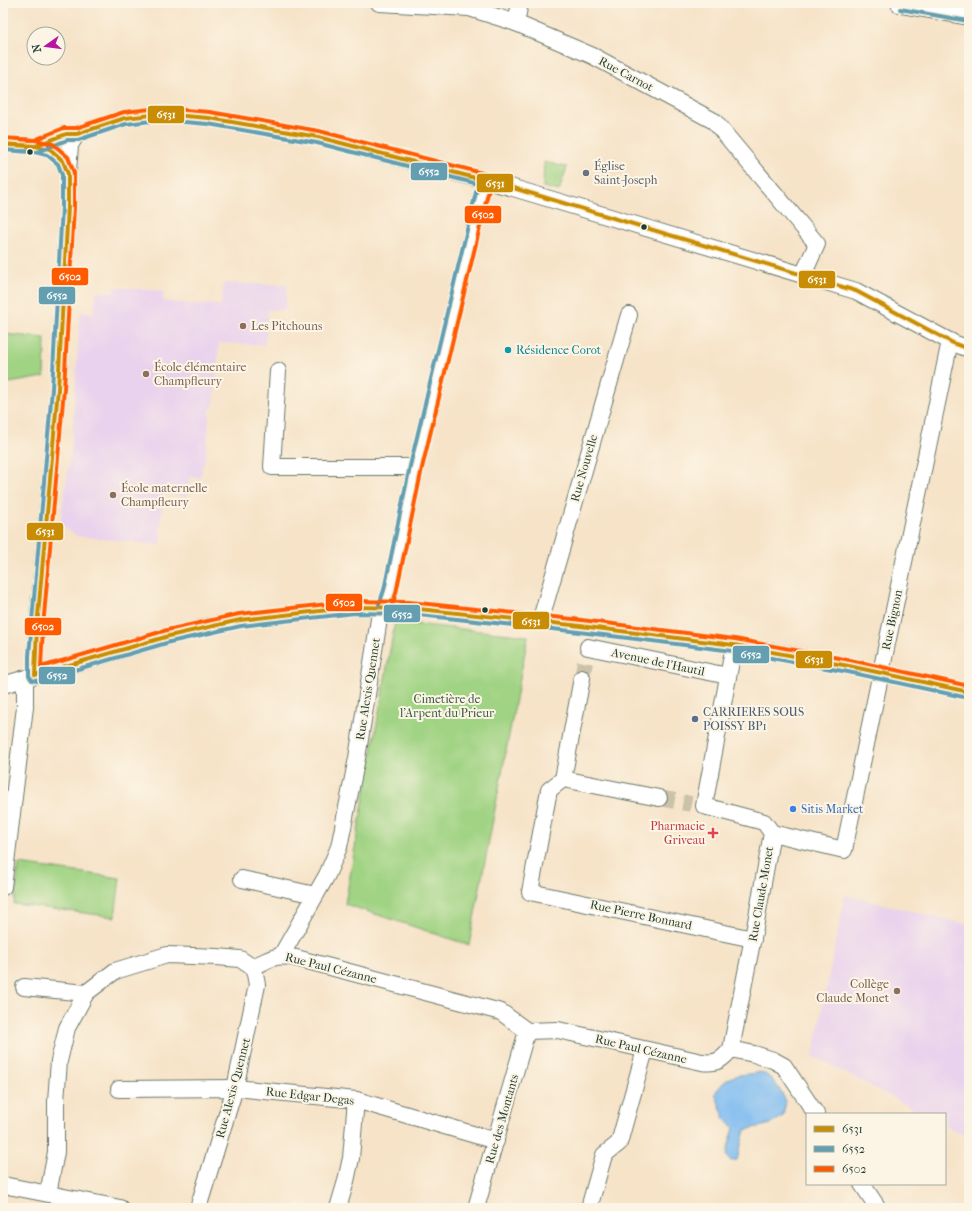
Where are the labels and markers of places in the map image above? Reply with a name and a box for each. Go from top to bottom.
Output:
unlabelled marker [25,147,35,157]
place label: Église Saint-Joseph [594,158,658,187]
marker: Église Saint-Joseph [581,168,591,178]
unlabelled marker [639,222,649,232]
place label: Les Pitchouns [251,319,323,333]
marker: Les Pitchouns [238,321,248,331]
place label: Résidence Corot [516,343,602,357]
marker: Résidence Corot [503,345,513,355]
place label: École élémentaire Champfleury [154,359,247,388]
marker: École élémentaire Champfleury [141,369,151,379]
place label: École maternelle Champfleury [121,480,208,509]
marker: École maternelle Champfleury [108,490,118,500]
unlabelled marker [480,605,490,615]
place label: CARRIERES SOUS POISSY BP1 [703,705,804,733]
marker: CARRIERES SOUS POISSY BP1 [690,714,700,724]
place label: Sitis Market [801,802,864,816]
marker: Sitis Market [788,804,798,814]
place label: Pharmacie Griveau [650,819,705,847]
marker: Pharmacie Griveau [708,828,718,838]
place label: Collège Claude Monet [816,977,890,1005]
marker: Collège Claude Monet [892,986,902,996]

